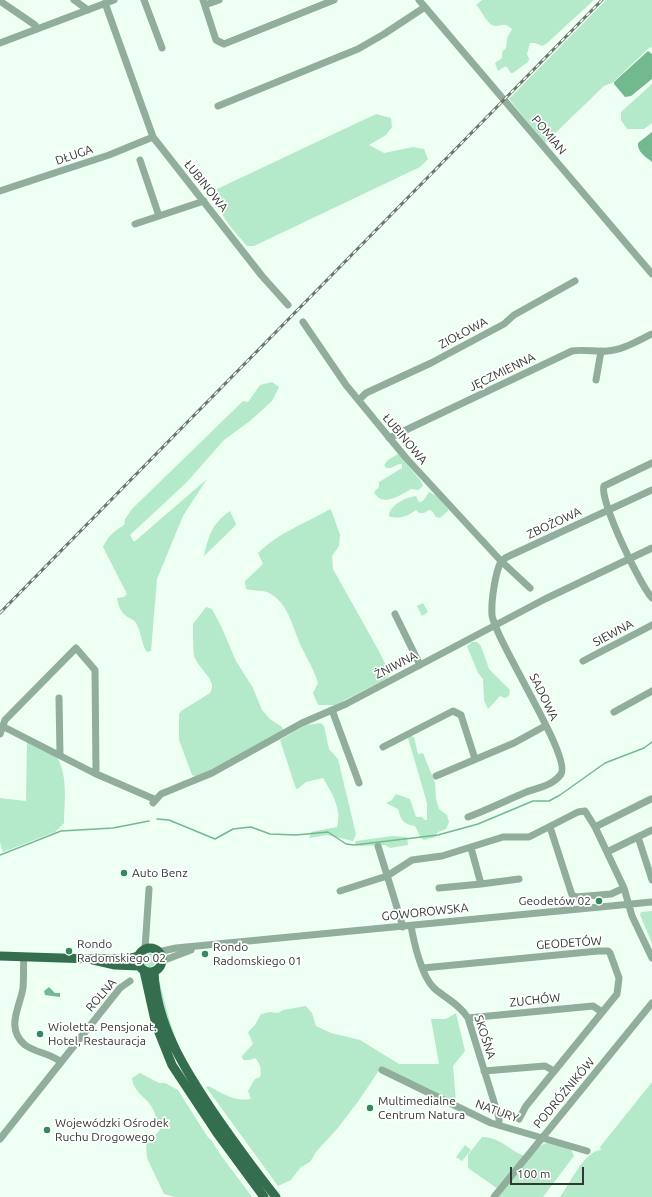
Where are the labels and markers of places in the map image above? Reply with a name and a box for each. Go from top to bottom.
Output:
place label: Auto Benz [132,866,188,880]
marker: Auto Benz [119,868,129,878]
place label: Geodetów 02 [518,894,591,908]
marker: Geodetów 02 [594,896,604,906]
place label: Rondo Radomskiego 02 [77,937,166,965]
place label: Rondo Radomskiego 01 [213,940,302,968]
marker: Rondo Radomskiego 02 [64,946,74,956]
marker: Rondo Radomskiego 01 [200,949,210,959]
place label: Wioletta. Pensjonat. Hotel, Restauracja [48,1020,157,1048]
marker: Wioletta. Pensjonat. Hotel, Restauracja [35,1029,45,1039]
place label: Multimedialne Centrum Natura [378,1094,465,1122]
marker: Multimedialne Centrum Natura [365,1103,375,1113]
place label: Wojewódzki Ośrodek Ruchu Drogowego [55,1116,169,1144]
marker: Wojewódzki Ośrodek Ruchu Drogowego [42,1125,52,1135]

